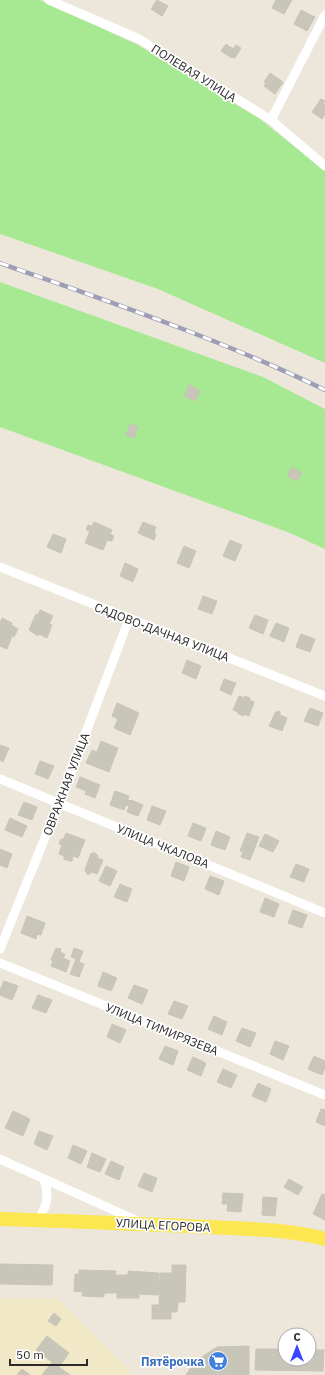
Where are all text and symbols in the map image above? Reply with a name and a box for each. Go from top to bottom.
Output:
street label: ПОЛЕВАЯ УЛИЦА [149,41,240,105]
street label: САДОВО-ДАЧНАЯ УЛИЦА [92,599,232,665]
street label: ОВРАЖНАЯ УЛИЦА [39,730,93,838]
street label: УЛИЦА ЧКАЛОВА [115,821,212,871]
street label: УЛИЦА ТИМИРЯЗЕВА [103,999,221,1059]
street label: УЛИЦА ЕГОРОВА [115,1215,211,1235]
north arrow [277,1327,317,1367]
text: С [293,1330,301,1344]
scale bar [10,1341,87,1367]
text: 50 m [16,1347,44,1362]
supermarket icon: Пятёрочка [207,1350,229,1372]
place label: Пятёрочка [141,1354,204,1369]

